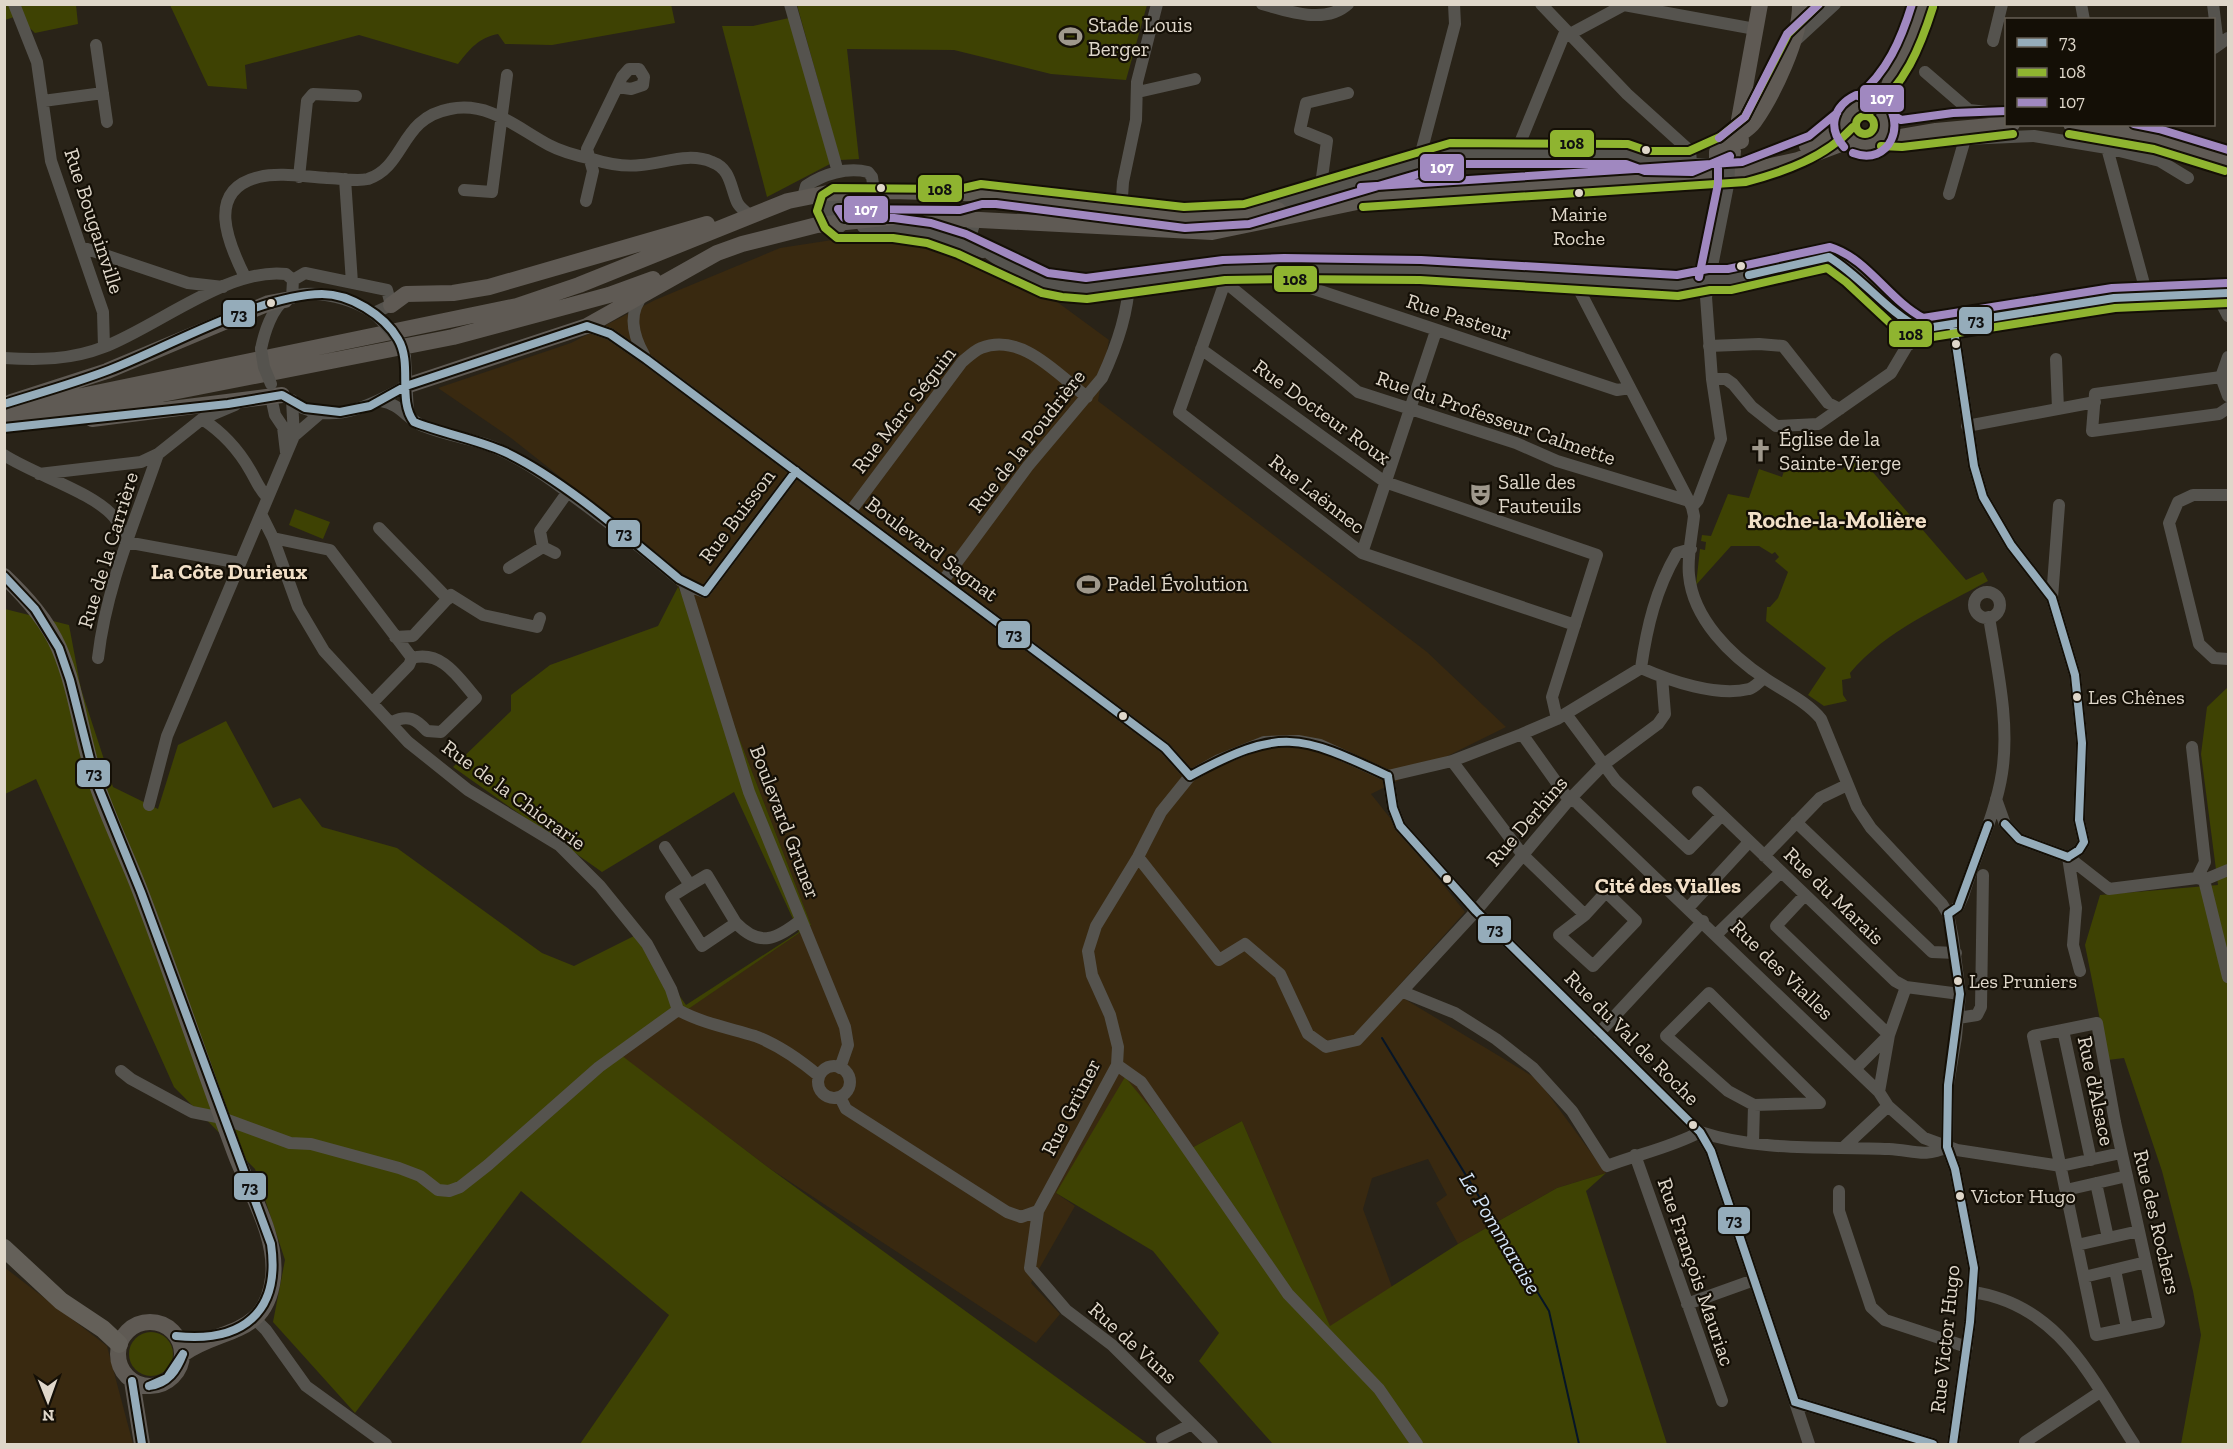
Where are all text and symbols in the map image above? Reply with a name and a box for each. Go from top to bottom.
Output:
place label: Stade Louis Berger [1088,12,1192,61]
legend [2005,18,2215,126]
sports icon: Stade Louis Berger [1057,24,1083,50]
text: 73 [2059,31,2076,53]
text: 108 [2059,61,2086,83]
line badge: 107 [1859,84,1905,113]
text: 107 [1870,89,1894,108]
text: 107 [2059,91,2085,113]
line badge: 108 [1549,129,1595,158]
text: 108 [1560,134,1585,153]
unlabelled marker [1640,144,1652,156]
street label: Rue Bougainville [59,145,130,297]
line badge: 107 [1419,153,1465,182]
text: 107 [1430,158,1454,177]
line badge: 108 [917,174,963,203]
text: 108 [928,180,953,199]
unlabelled marker [875,182,887,194]
marker: Mairie Roche [1573,187,1585,199]
line badge: 107 [843,195,889,224]
text: 107 [854,200,878,219]
place label: Mairie Roche [1551,202,1607,250]
unlabelled marker [1735,260,1747,272]
line badge: 108 [1273,265,1318,293]
text: 108 [1283,270,1308,289]
street label: Rue Pasteur [1404,288,1515,345]
unlabelled marker [265,297,277,309]
line badge: 73 [222,299,256,328]
text: 73 [231,305,248,324]
line badge: 73 [1958,306,1993,335]
text: 73 [1968,311,1985,330]
line badge: 108 [1888,320,1933,348]
text: 108 [1899,325,1924,344]
unlabelled marker [1950,338,1962,350]
street label: Rue Marc Séguin [847,342,961,478]
street label: Rue Docteur Roux [1249,353,1396,470]
street label: Rue de la Poudrière [963,364,1090,517]
street label: Rue du Professeur Calmette [1373,365,1619,470]
place label: Église de la Sainte-Vierge [1779,426,1901,475]
church icon: Église de la Sainte-Vierge [1748,438,1774,464]
street label: Rue Laënnec [1265,449,1370,539]
street label: Rue Buisson [693,464,780,568]
street label: Rue de la Carrière [72,469,143,631]
place label: Salle des Fauteuils [1498,469,1581,518]
theatre icon: Salle des Fauteuils [1467,481,1493,507]
street label: Boulevard Sagnat [861,491,1004,607]
district label: Roche-la-Molière [1747,505,1927,534]
line badge: 73 [607,519,641,548]
text: 73 [616,524,633,543]
district label: La Côte Durieux [151,558,307,585]
sports icon: Padel Évolution [1076,571,1102,597]
place label: Padel Évolution [1107,571,1248,596]
line badge: 73 [997,620,1031,649]
text: 73 [1006,625,1023,644]
place label: Les Chênes [2088,685,2185,709]
marker: Les Chênes [2071,691,2083,703]
unlabelled marker [1117,710,1129,722]
street label: Rue de la Chiorarie [438,734,591,855]
street label: Boulevard Gruner [745,742,826,902]
line badge: 73 [76,759,111,788]
text: 73 [86,764,103,783]
street label: Rue Derhins [1481,770,1573,871]
street label: Rue du Marais [1779,842,1890,950]
district label: Cité des Vialles [1595,872,1741,899]
unlabelled marker [1441,873,1453,885]
street label: Rue des Vialles [1726,914,1839,1025]
line badge: 73 [1477,915,1512,944]
text: 73 [1487,920,1504,939]
street label: Rue du Val de Roche [1560,965,1705,1110]
place label: Les Pruniers [1969,969,2077,993]
marker: Les Pruniers [1952,975,1964,987]
street label: Rue d'Alsace [2073,1034,2120,1148]
street label: Rue Grüner [1036,1054,1106,1159]
unlabelled marker [1687,1119,1699,1131]
street label: Rue des Rochers [2129,1147,2186,1297]
water label: Le Pommaraise [1454,1167,1548,1299]
line badge: 73 [233,1172,267,1201]
street label: Rue François Mauriac [1653,1175,1740,1369]
text: 73 [242,1178,259,1197]
place label: Victor Hugo [1970,1184,2076,1208]
marker: Victor Hugo [1954,1190,1966,1202]
line badge: 73 [1717,1206,1751,1235]
text: 73 [1726,1211,1743,1230]
street label: Rue Victor Hugo [1924,1264,1965,1414]
street label: Rue de Vuns [1084,1296,1183,1389]
north arrow [18,1371,78,1431]
text: N [42,1406,55,1425]

